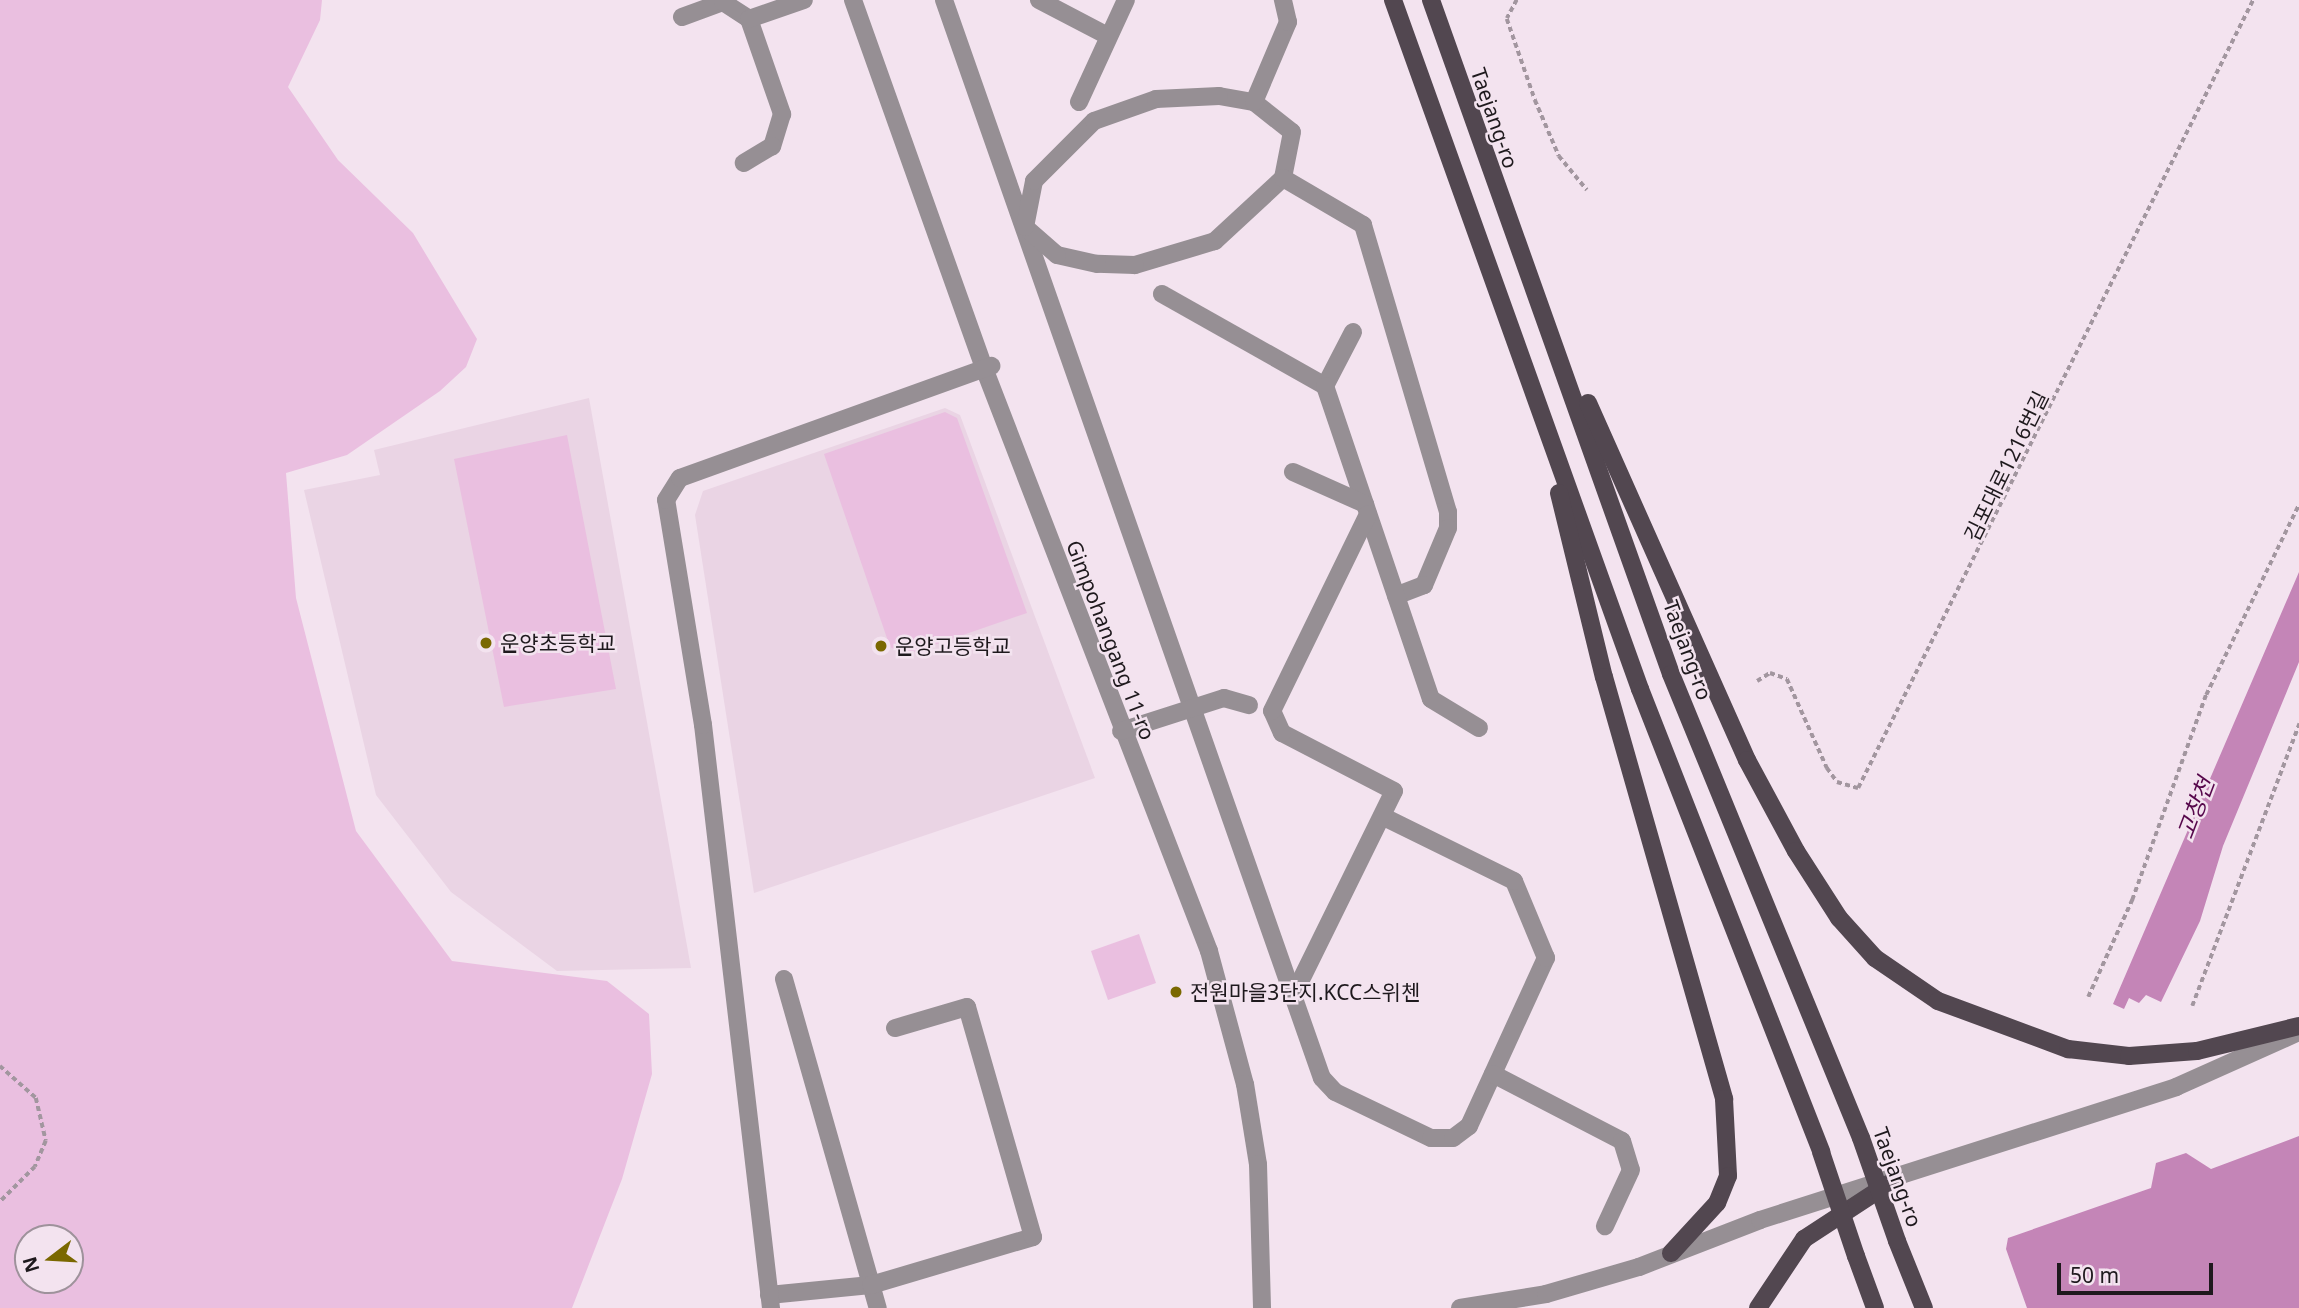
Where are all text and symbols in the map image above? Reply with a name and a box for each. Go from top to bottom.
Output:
street label: Taejang-ro [1466,65,1524,171]
street label: 김포대로1216번길 [1959,387,2053,545]
street label: Gimpohangang 11-ro [1061,537,1161,743]
street label: Taejang-ro [1658,597,1718,703]
place label: 운양초등학교 [500,630,616,656]
place label: 운양고등학교 [895,633,1011,659]
marker: 운양초등학교 [478,635,494,651]
marker: 운양고등학교 [873,638,889,654]
water label: 고창천 [2171,773,2219,843]
place label: 전원마을3단지.KCC스위첸 [1190,979,1420,1005]
marker: 전원마을3단지.KCC스위첸 [1168,984,1184,1000]
street label: Taejang-ro [1868,1124,1928,1230]
north arrow [14,1224,84,1294]
scale bar [2061,1248,2217,1292]
text: N [16,1253,46,1276]
text: 50 m [2070,1261,2119,1289]

